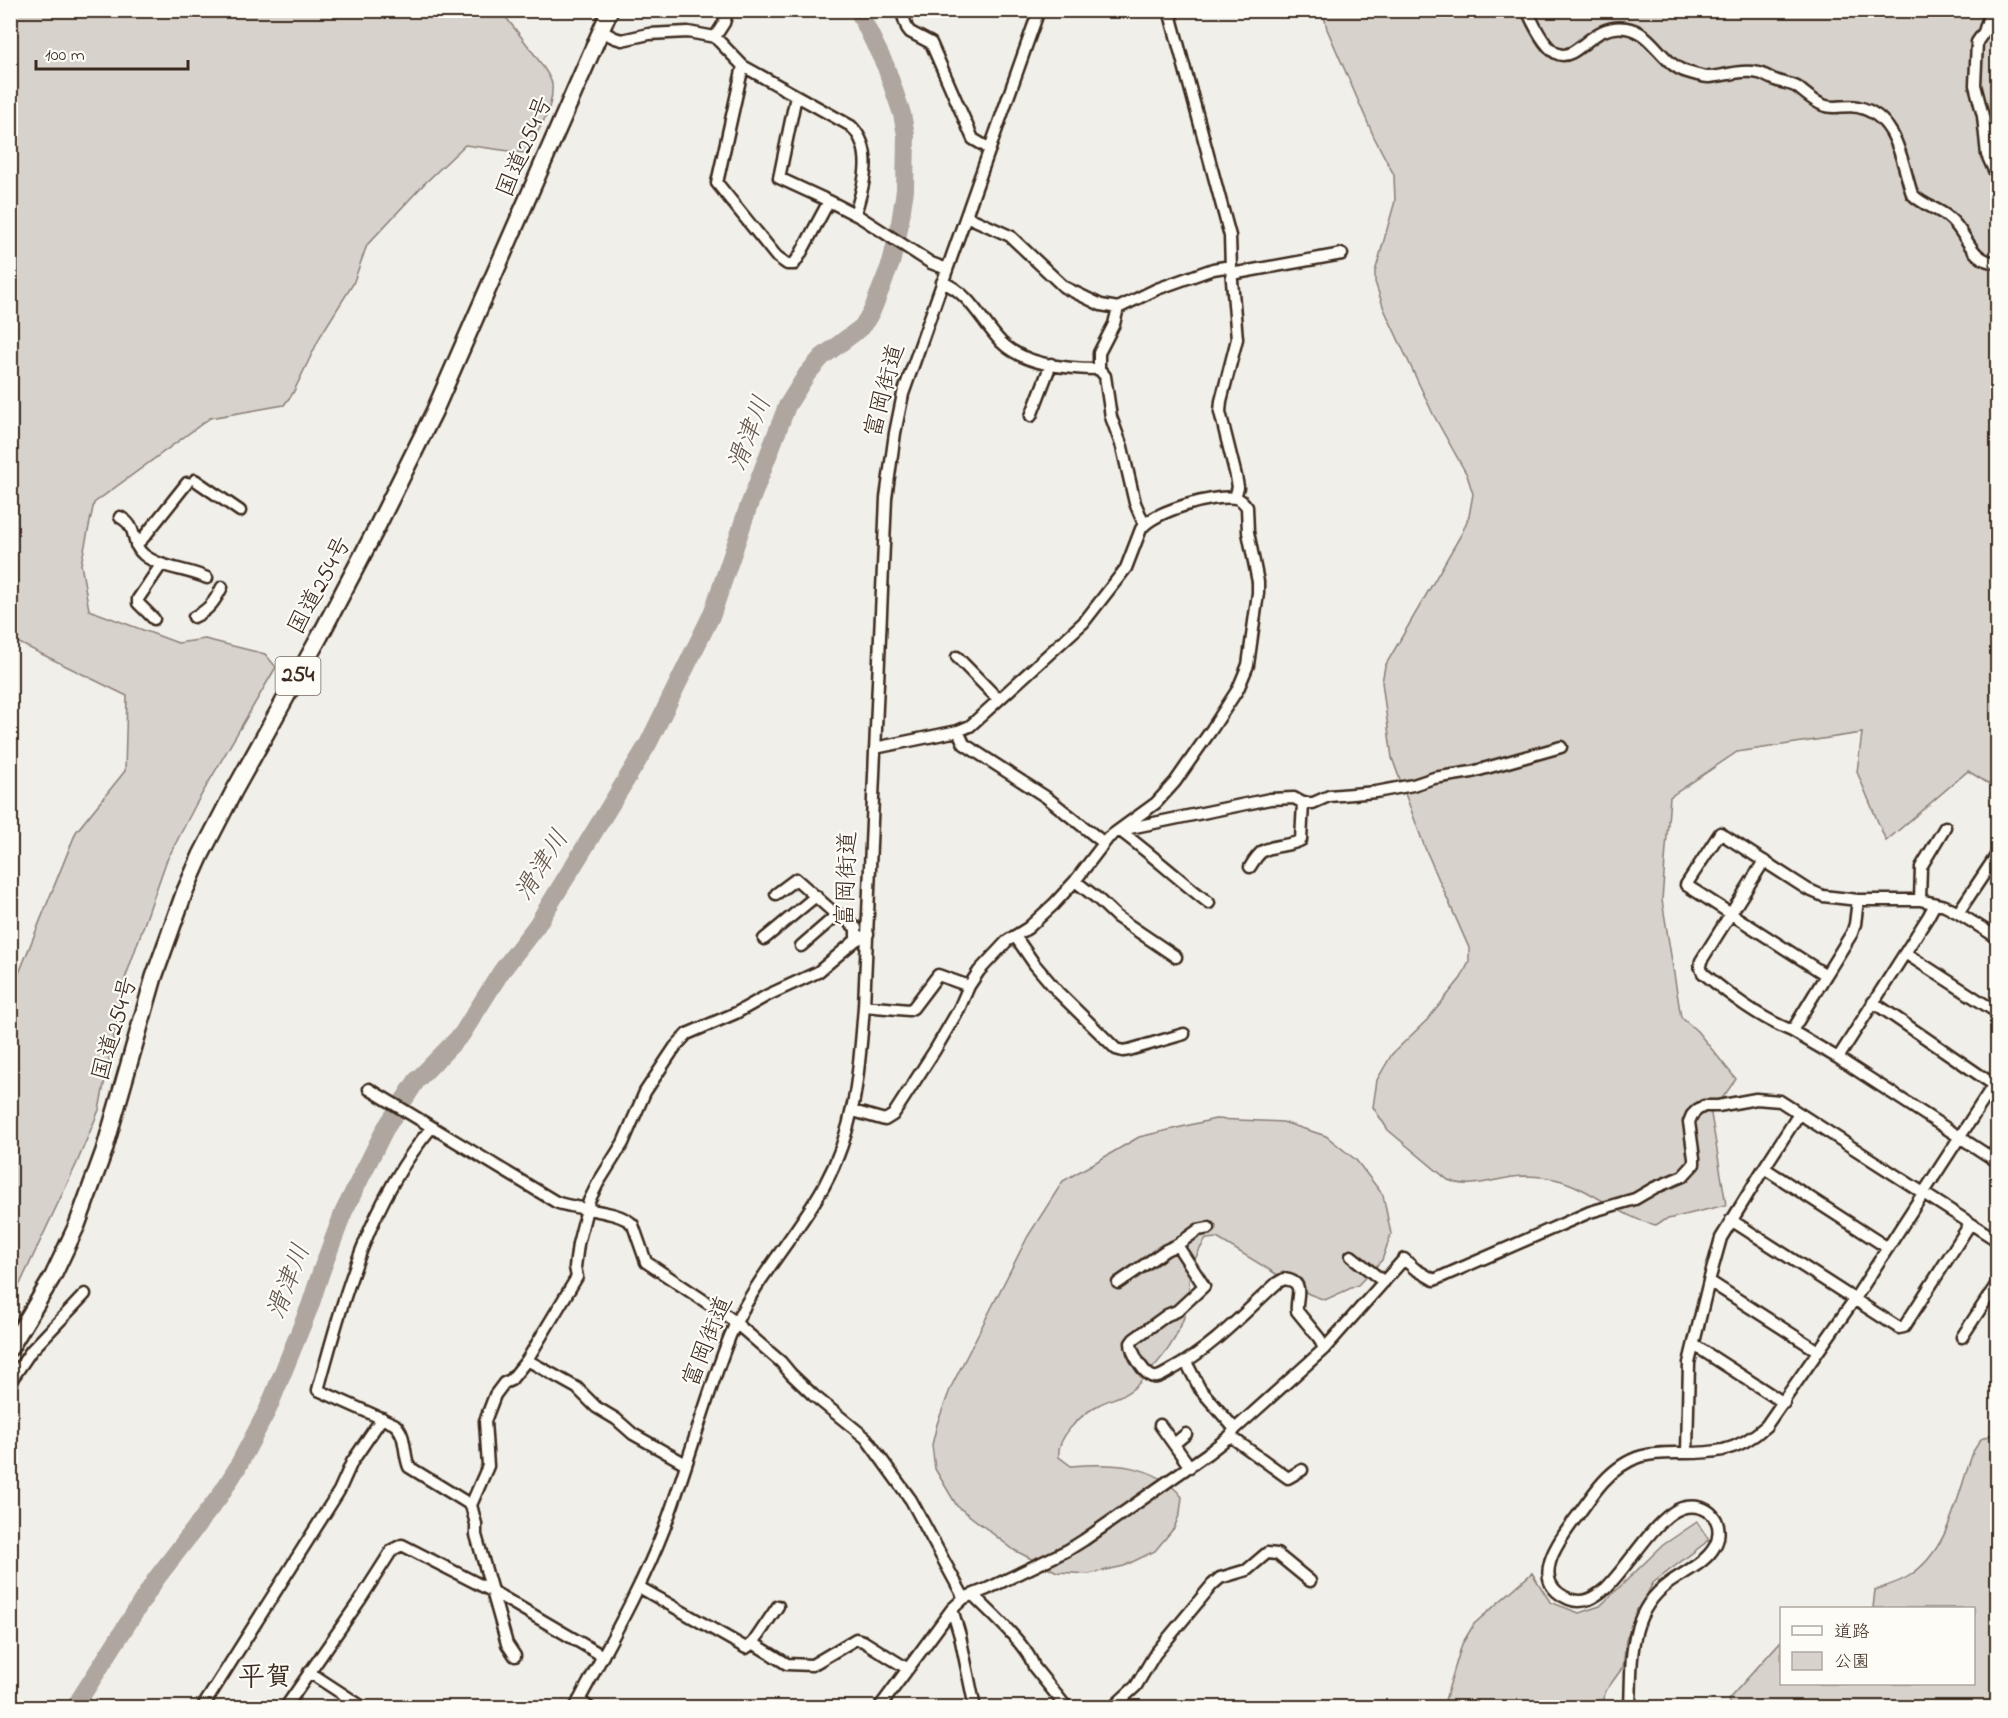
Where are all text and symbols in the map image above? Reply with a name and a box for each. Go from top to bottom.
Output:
scale bar [36,33,188,71]
text: 100 m [45,43,85,69]
street label: 国道254号 [489,91,563,203]
street label: 富岡街道 [857,340,915,442]
water label: 滑津川 [719,391,783,477]
street label: 国道254号 [280,530,362,642]
road number: 254 [276,657,320,695]
water label: 滑津川 [506,823,580,909]
street label: 富岡街道 [829,830,867,928]
street label: 国道254号 [84,972,148,1086]
water label: 滑津川 [258,1239,322,1325]
street label: 富岡街道 [675,1291,743,1393]
legend [1780,1607,1975,1685]
text: 道路 [1834,1620,1870,1646]
text: 公園 [1834,1650,1870,1676]
district label: 平賀 [238,1659,292,1698]

